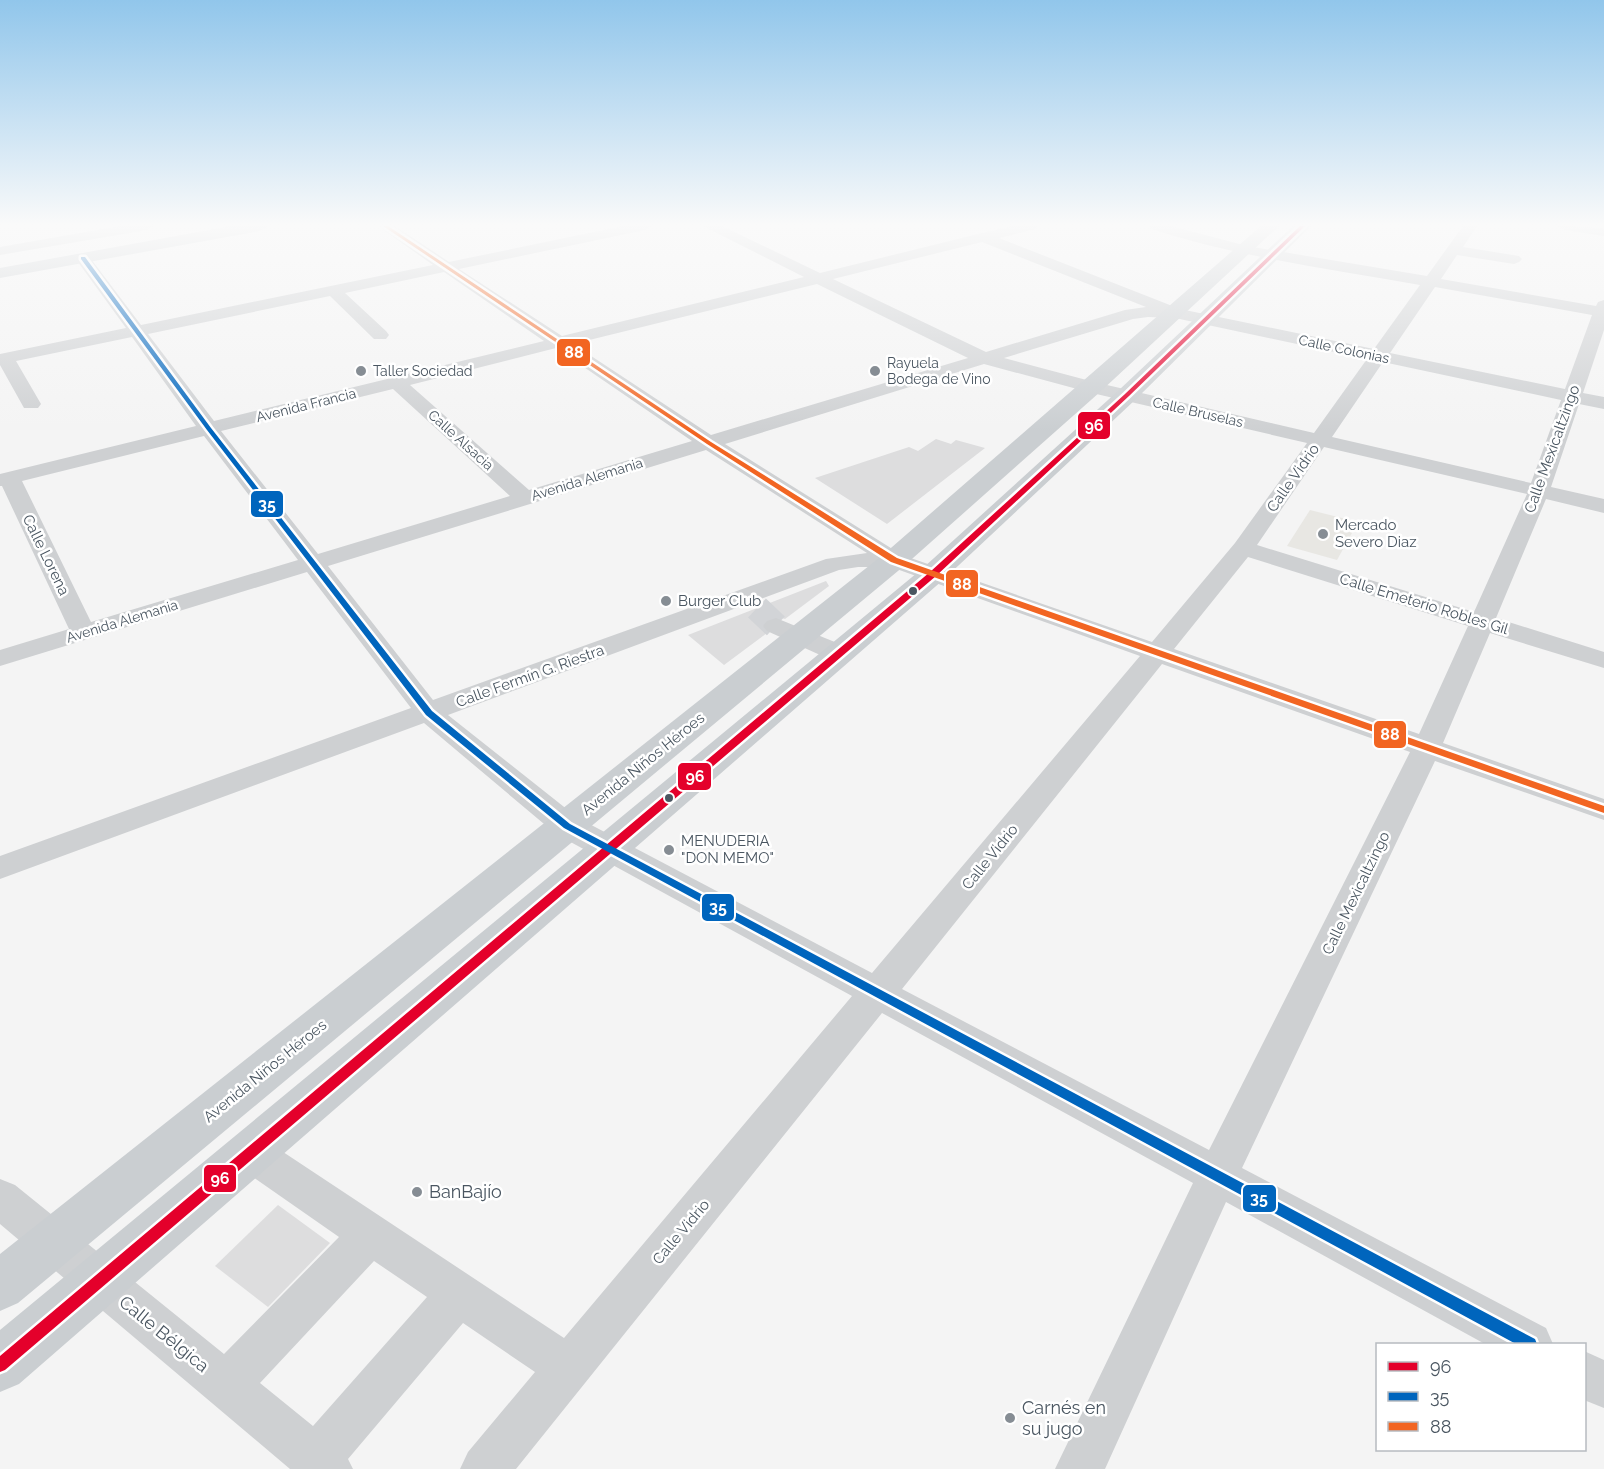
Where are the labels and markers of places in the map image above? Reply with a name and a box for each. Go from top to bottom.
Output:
place label: Rayuela Bodega de Vino [887,355,991,387]
place label: Taller Sociedad [373,363,473,379]
marker: Taller Sociedad [354,364,368,378]
marker: Rayuela Bodega de Vino [868,364,882,378]
place label: Mercado Severo Diaz [1335,516,1417,551]
marker: Mercado Severo Diaz [1316,527,1330,541]
unlabelled marker [907,585,919,597]
place label: Burger Club [678,592,761,610]
marker: Burger Club [659,594,673,608]
unlabelled marker [663,792,675,804]
place label: MENUDERIA "DON MEMO" [681,832,774,867]
marker: MENUDERIA "DON MEMO" [662,843,676,857]
place label: BanBajío [429,1181,502,1202]
marker: BanBajío [410,1185,424,1199]
place label: Carnés en su jugo [1022,1397,1106,1439]
marker: Carnés en su jugo [1003,1411,1017,1425]

